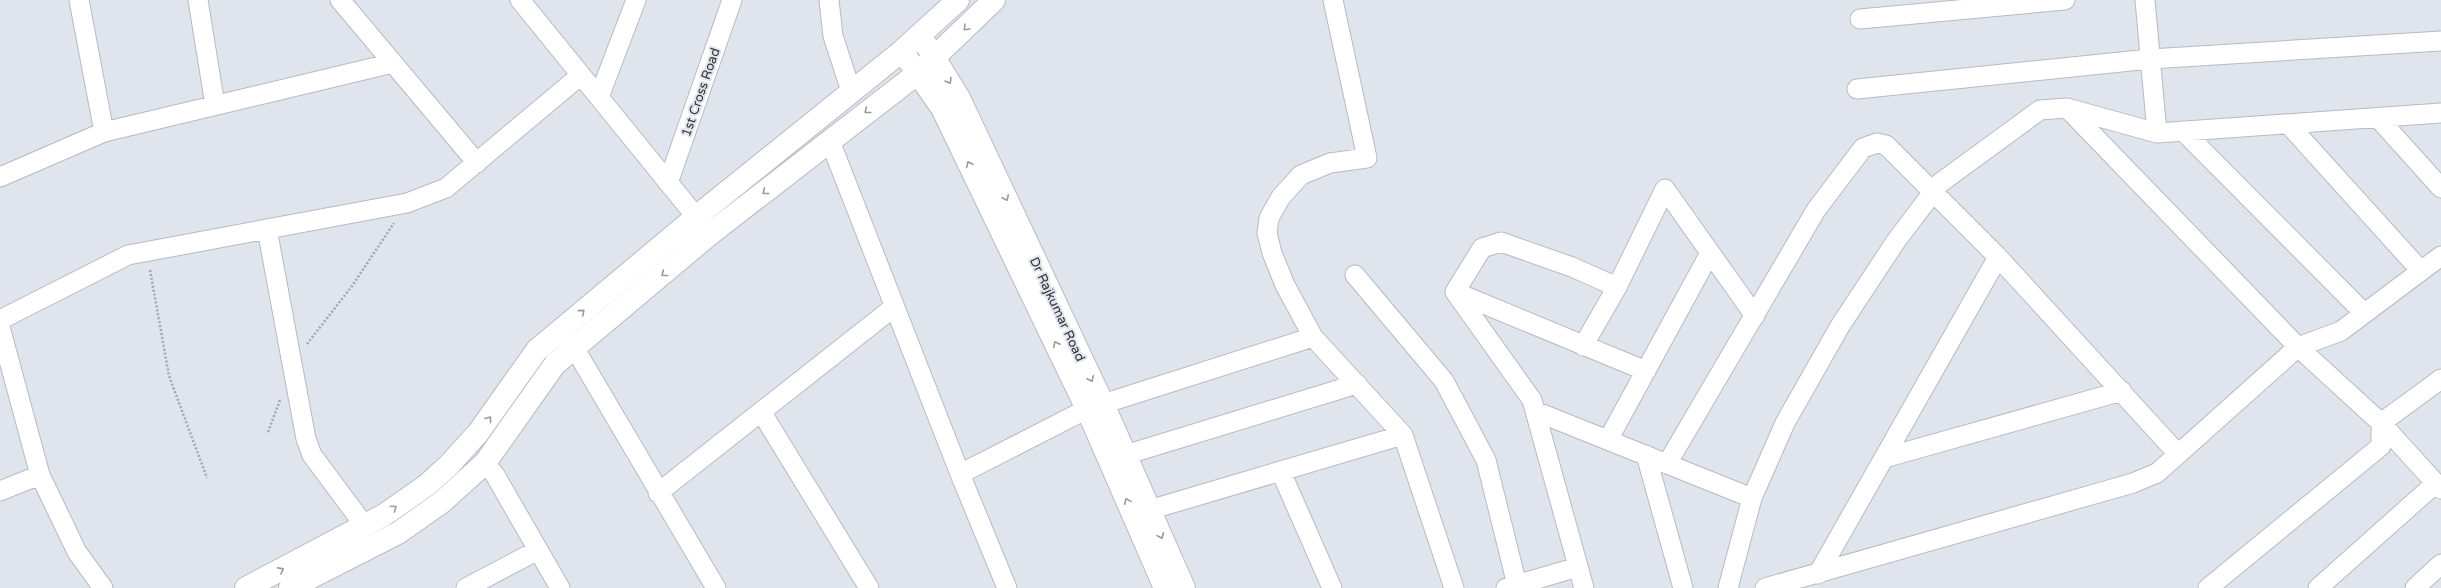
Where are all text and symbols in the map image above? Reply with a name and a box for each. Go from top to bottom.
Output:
one-way arrow [963,23,971,31]
street label: 1st Cross Road [678,46,724,139]
one-way arrow [944,77,951,84]
one-way arrow [865,107,872,114]
one-way arrow [966,161,974,168]
one-way arrow [763,187,770,194]
one-way arrow [1001,193,1009,201]
street label: Dr Rajkumar Road [1026,255,1088,364]
one-way arrow [662,269,669,276]
one-way arrow [578,309,585,316]
one-way arrow [1053,341,1061,349]
one-way arrow [1086,374,1094,382]
one-way arrow [484,416,491,423]
one-way arrow [1124,498,1132,505]
one-way arrow [390,506,397,513]
one-way arrow [1156,532,1164,539]
one-way arrow [276,567,284,575]

